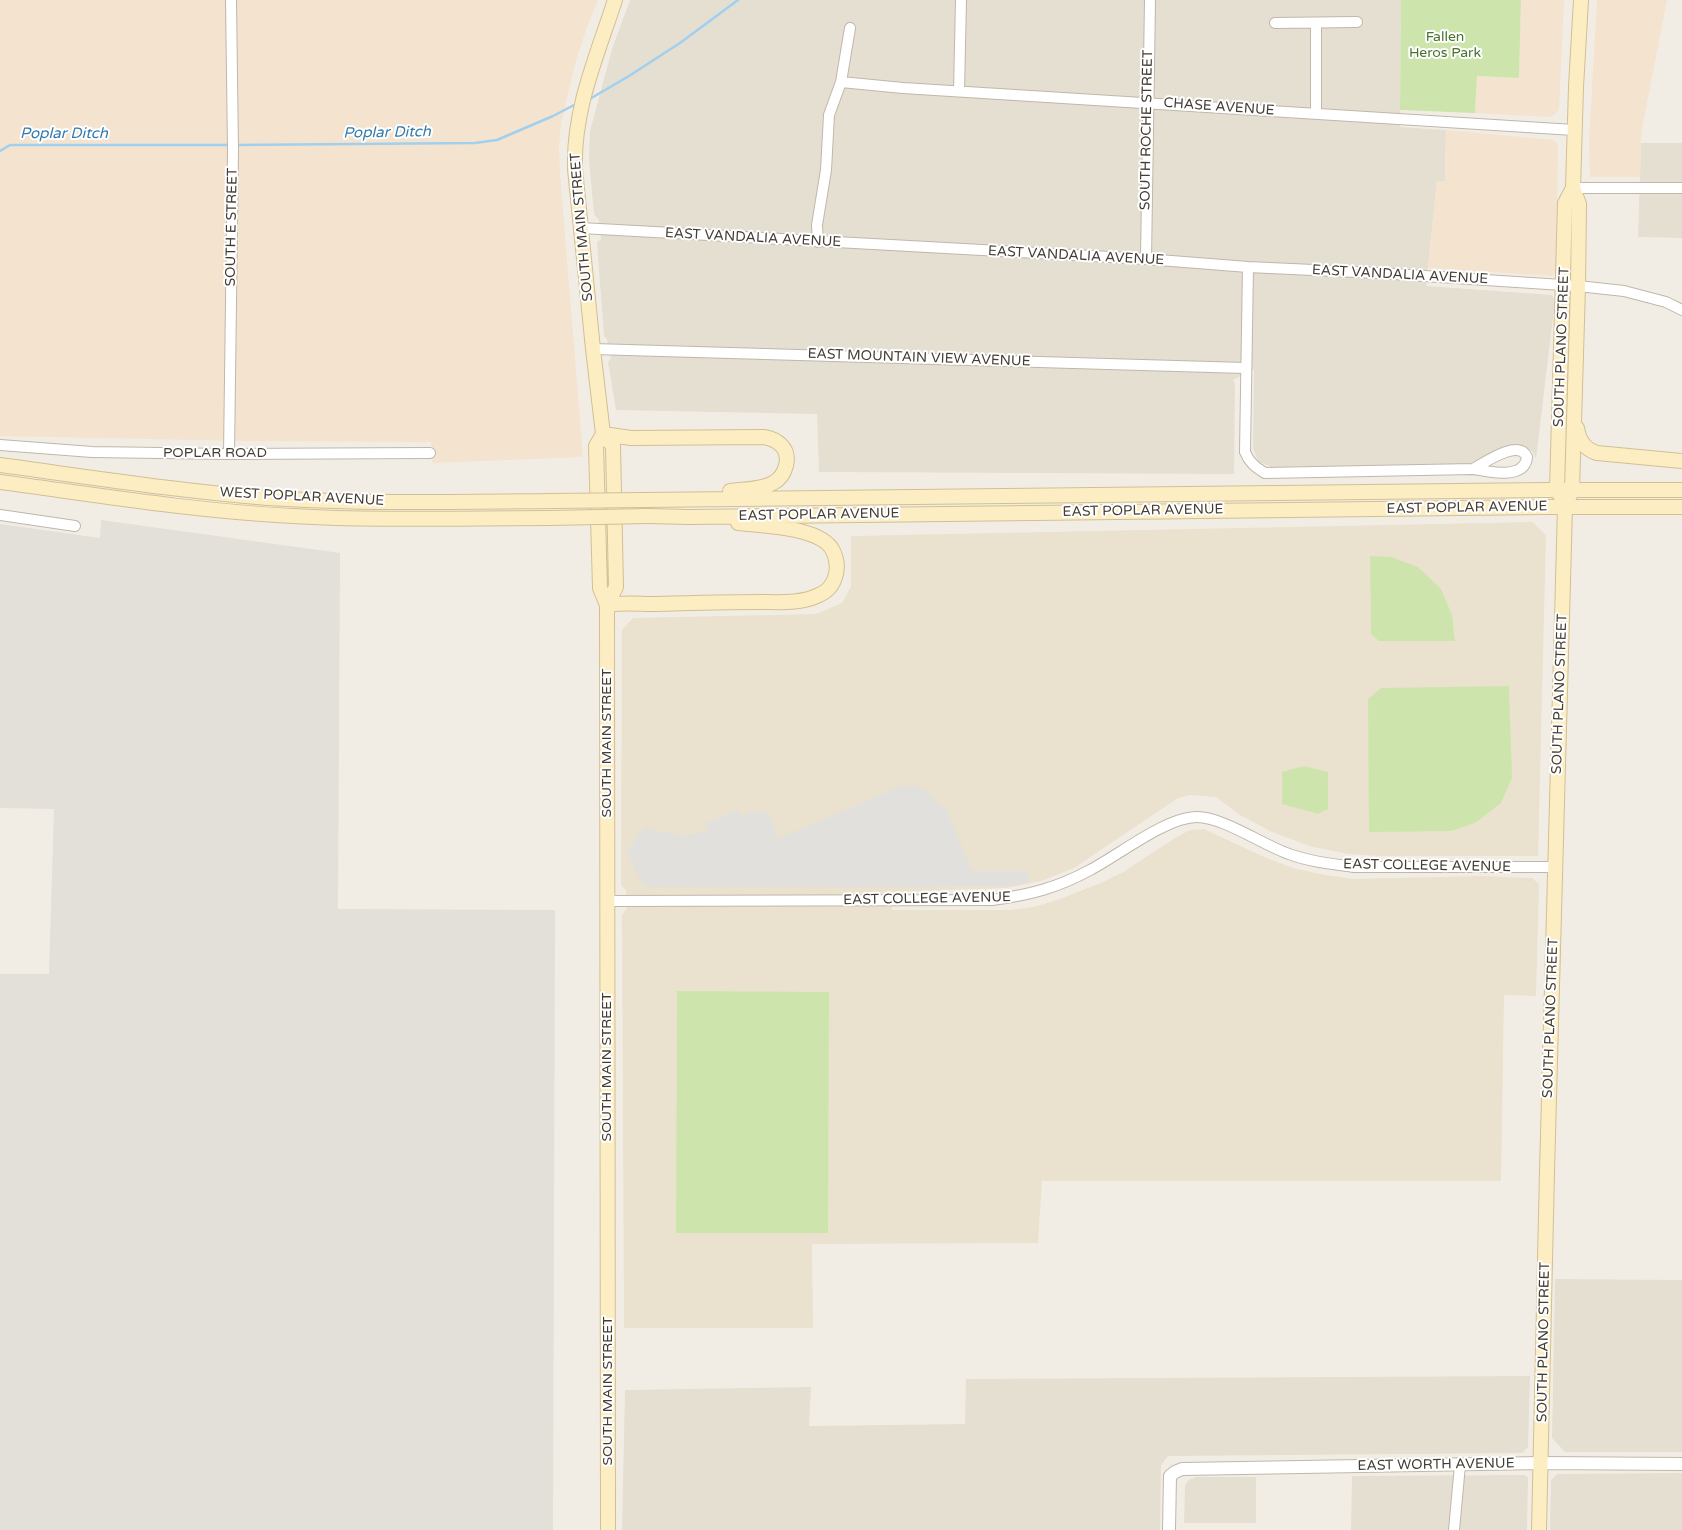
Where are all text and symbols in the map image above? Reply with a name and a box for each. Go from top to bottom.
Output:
park label: Fallen Heros Park [1409,29,1481,62]
street label: SOUTH ROCHE STREET [1137,50,1157,210]
street label: CHASE AVENUE [1163,95,1275,119]
water label: Poplar Ditch [343,123,431,143]
water label: Poplar Ditch [20,125,108,143]
street label: SOUTH MAIN STREET [567,152,597,302]
street label: SOUTH E STREET [223,167,241,287]
street label: EAST VANDALIA AVENUE [664,225,842,251]
street label: EAST VANDALIA AVENUE [987,243,1165,269]
street label: EAST VANDALIA AVENUE [1311,262,1489,288]
street label: SOUTH PLANO STREET [1551,267,1573,427]
street label: EAST MOUNTAIN VIEW AVENUE [807,346,1031,370]
street label: POPLAR ROAD [163,445,267,461]
street label: WEST POPLAR AVENUE [219,484,385,510]
street label: EAST POPLAR AVENUE [1386,498,1548,518]
street label: EAST POPLAR AVENUE [1062,501,1224,521]
street label: EAST POPLAR AVENUE [738,505,900,525]
street label: SOUTH PLANO STREET [1549,614,1571,774]
street label: SOUTH MAIN STREET [599,668,615,818]
street label: EAST COLLEGE AVENUE [1343,856,1511,876]
street label: EAST COLLEGE AVENUE [843,889,1011,909]
street label: SOUTH PLANO STREET [1540,938,1562,1098]
street label: SOUTH MAIN STREET [599,992,615,1142]
street label: SOUTH PLANO STREET [1534,1262,1554,1422]
street label: SOUTH MAIN STREET [600,1316,616,1466]
street label: EAST WORTH AVENUE [1357,1455,1515,1475]

